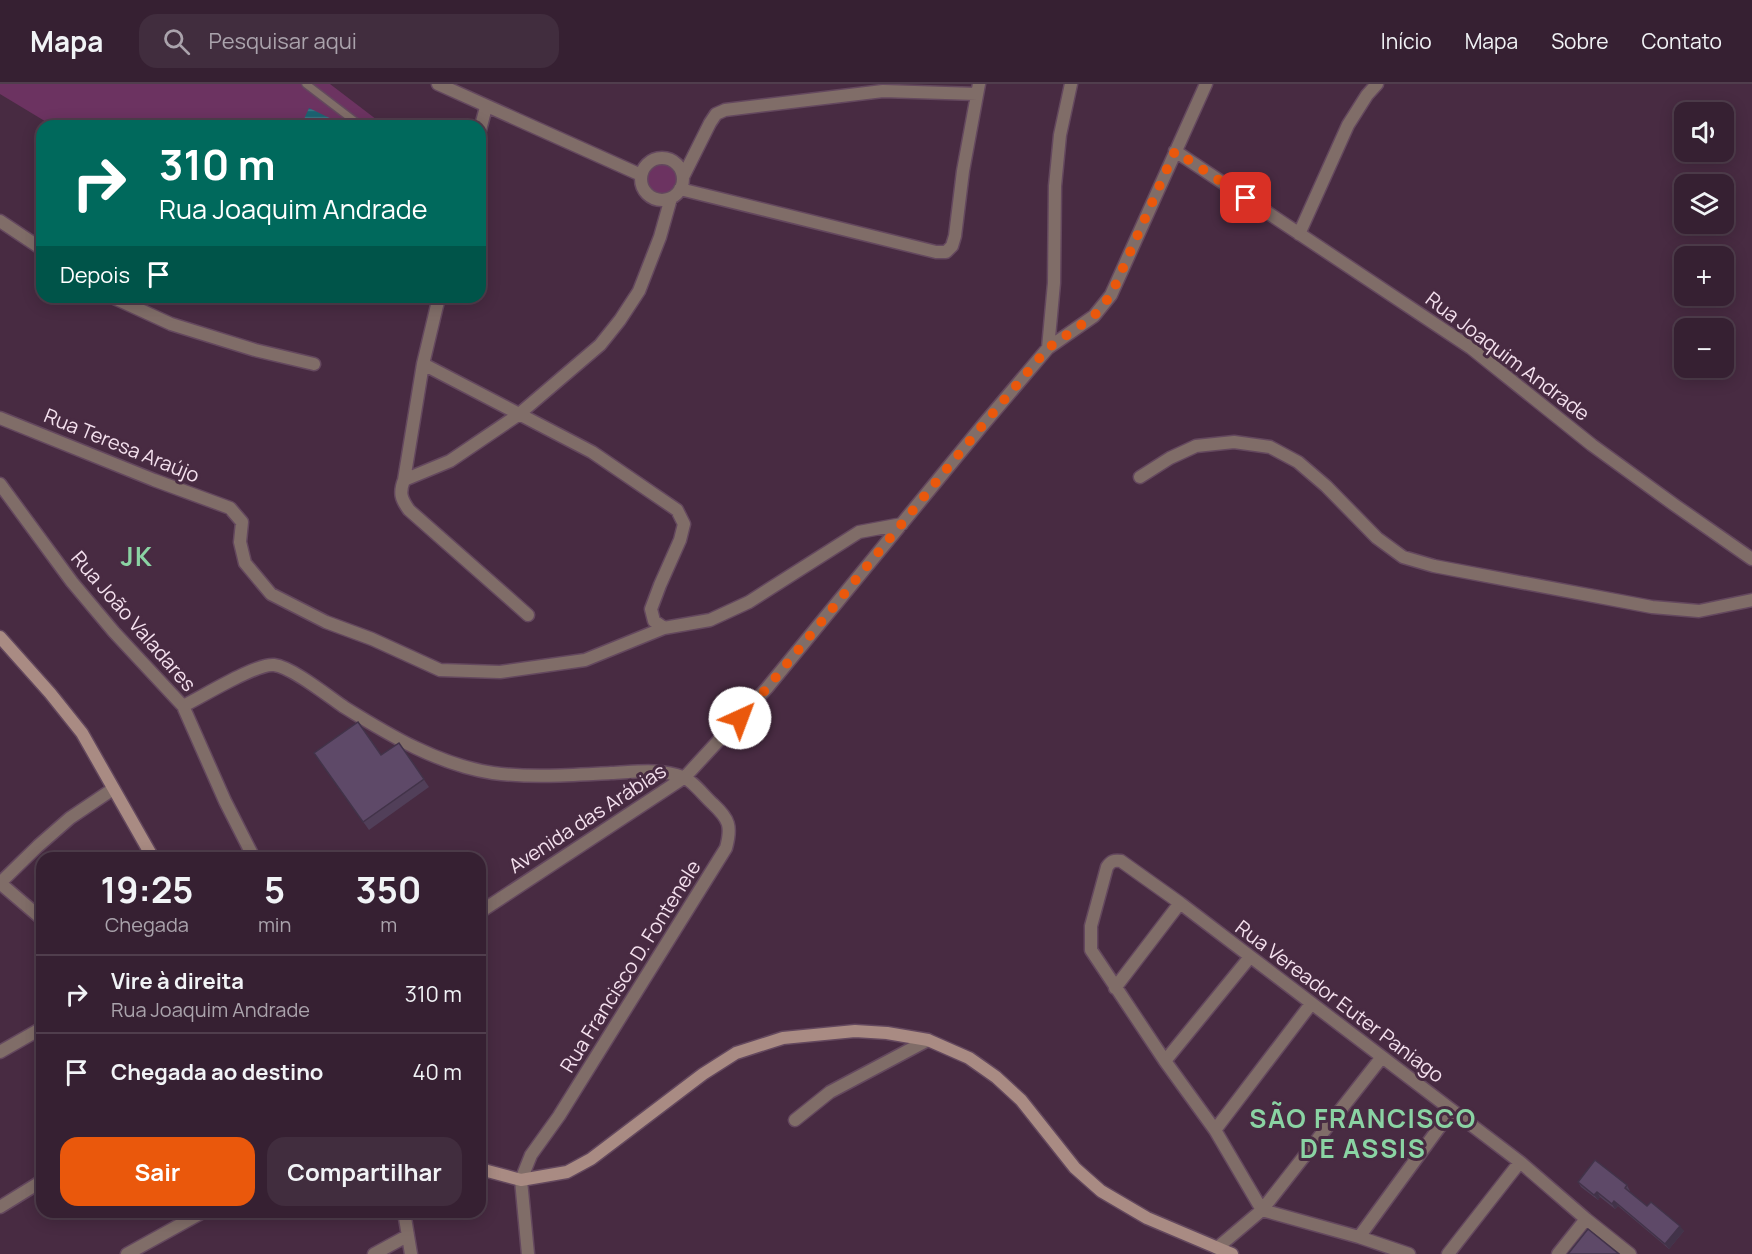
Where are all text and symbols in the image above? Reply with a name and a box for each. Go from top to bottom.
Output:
search box [139,14,559,68]
text: Mapa [30,22,103,60]
icon: search [160,25,193,58]
text: Pesquisar aqui [208,26,357,56]
text: Início [1381,27,1432,55]
text: Mapa [1465,27,1518,55]
text: Sobre [1551,27,1609,55]
text: Contato [1642,27,1722,55]
map controls [1674,102,1734,378]
button: sound [1674,102,1734,162]
text: 310 m [159,135,276,193]
icon: right [60,144,138,222]
pin [1220,172,1271,223]
button: layers [1674,174,1734,234]
icon: arrive [1229,181,1262,214]
text: Rua Joaquim Andrade [159,190,428,227]
button: + [1674,246,1734,306]
icon: arrive [142,258,175,291]
text: Depois [60,260,130,290]
street label: Rua Joaquim Andrade [1420,285,1596,427]
button: − [1674,318,1734,378]
street label: Rua Teresa Araújo [40,402,204,489]
district label: JK [121,538,153,574]
street label: Rua João Valadares [65,545,203,697]
position arrow [708,686,772,750]
street label: Avenida das Arábias [503,757,671,879]
street label: Rua Francisco D. Fontenele [553,855,707,1077]
text: 19:25 [100,865,193,914]
text: 5 [264,865,285,914]
text: 350 [356,865,422,914]
text: Chegada [105,911,189,938]
text: min [258,911,291,938]
text: m [380,911,397,938]
street label: Rua Vereador Euter Paniago [1230,914,1450,1088]
text: Vire à direita [111,966,244,996]
icon: right [60,978,93,1011]
text: 310 m [405,979,462,1009]
text: Rua Joaquim Andrade [111,996,310,1023]
icon: arrive [60,1056,93,1089]
text: Chegada ao destino [111,1057,323,1087]
text: 40 m [413,1057,462,1087]
district label: SÃO FRANCISCO DE ASSIS [1249,1100,1477,1166]
button: Sair [60,1137,255,1206]
button: Compartilhar [267,1137,462,1206]

